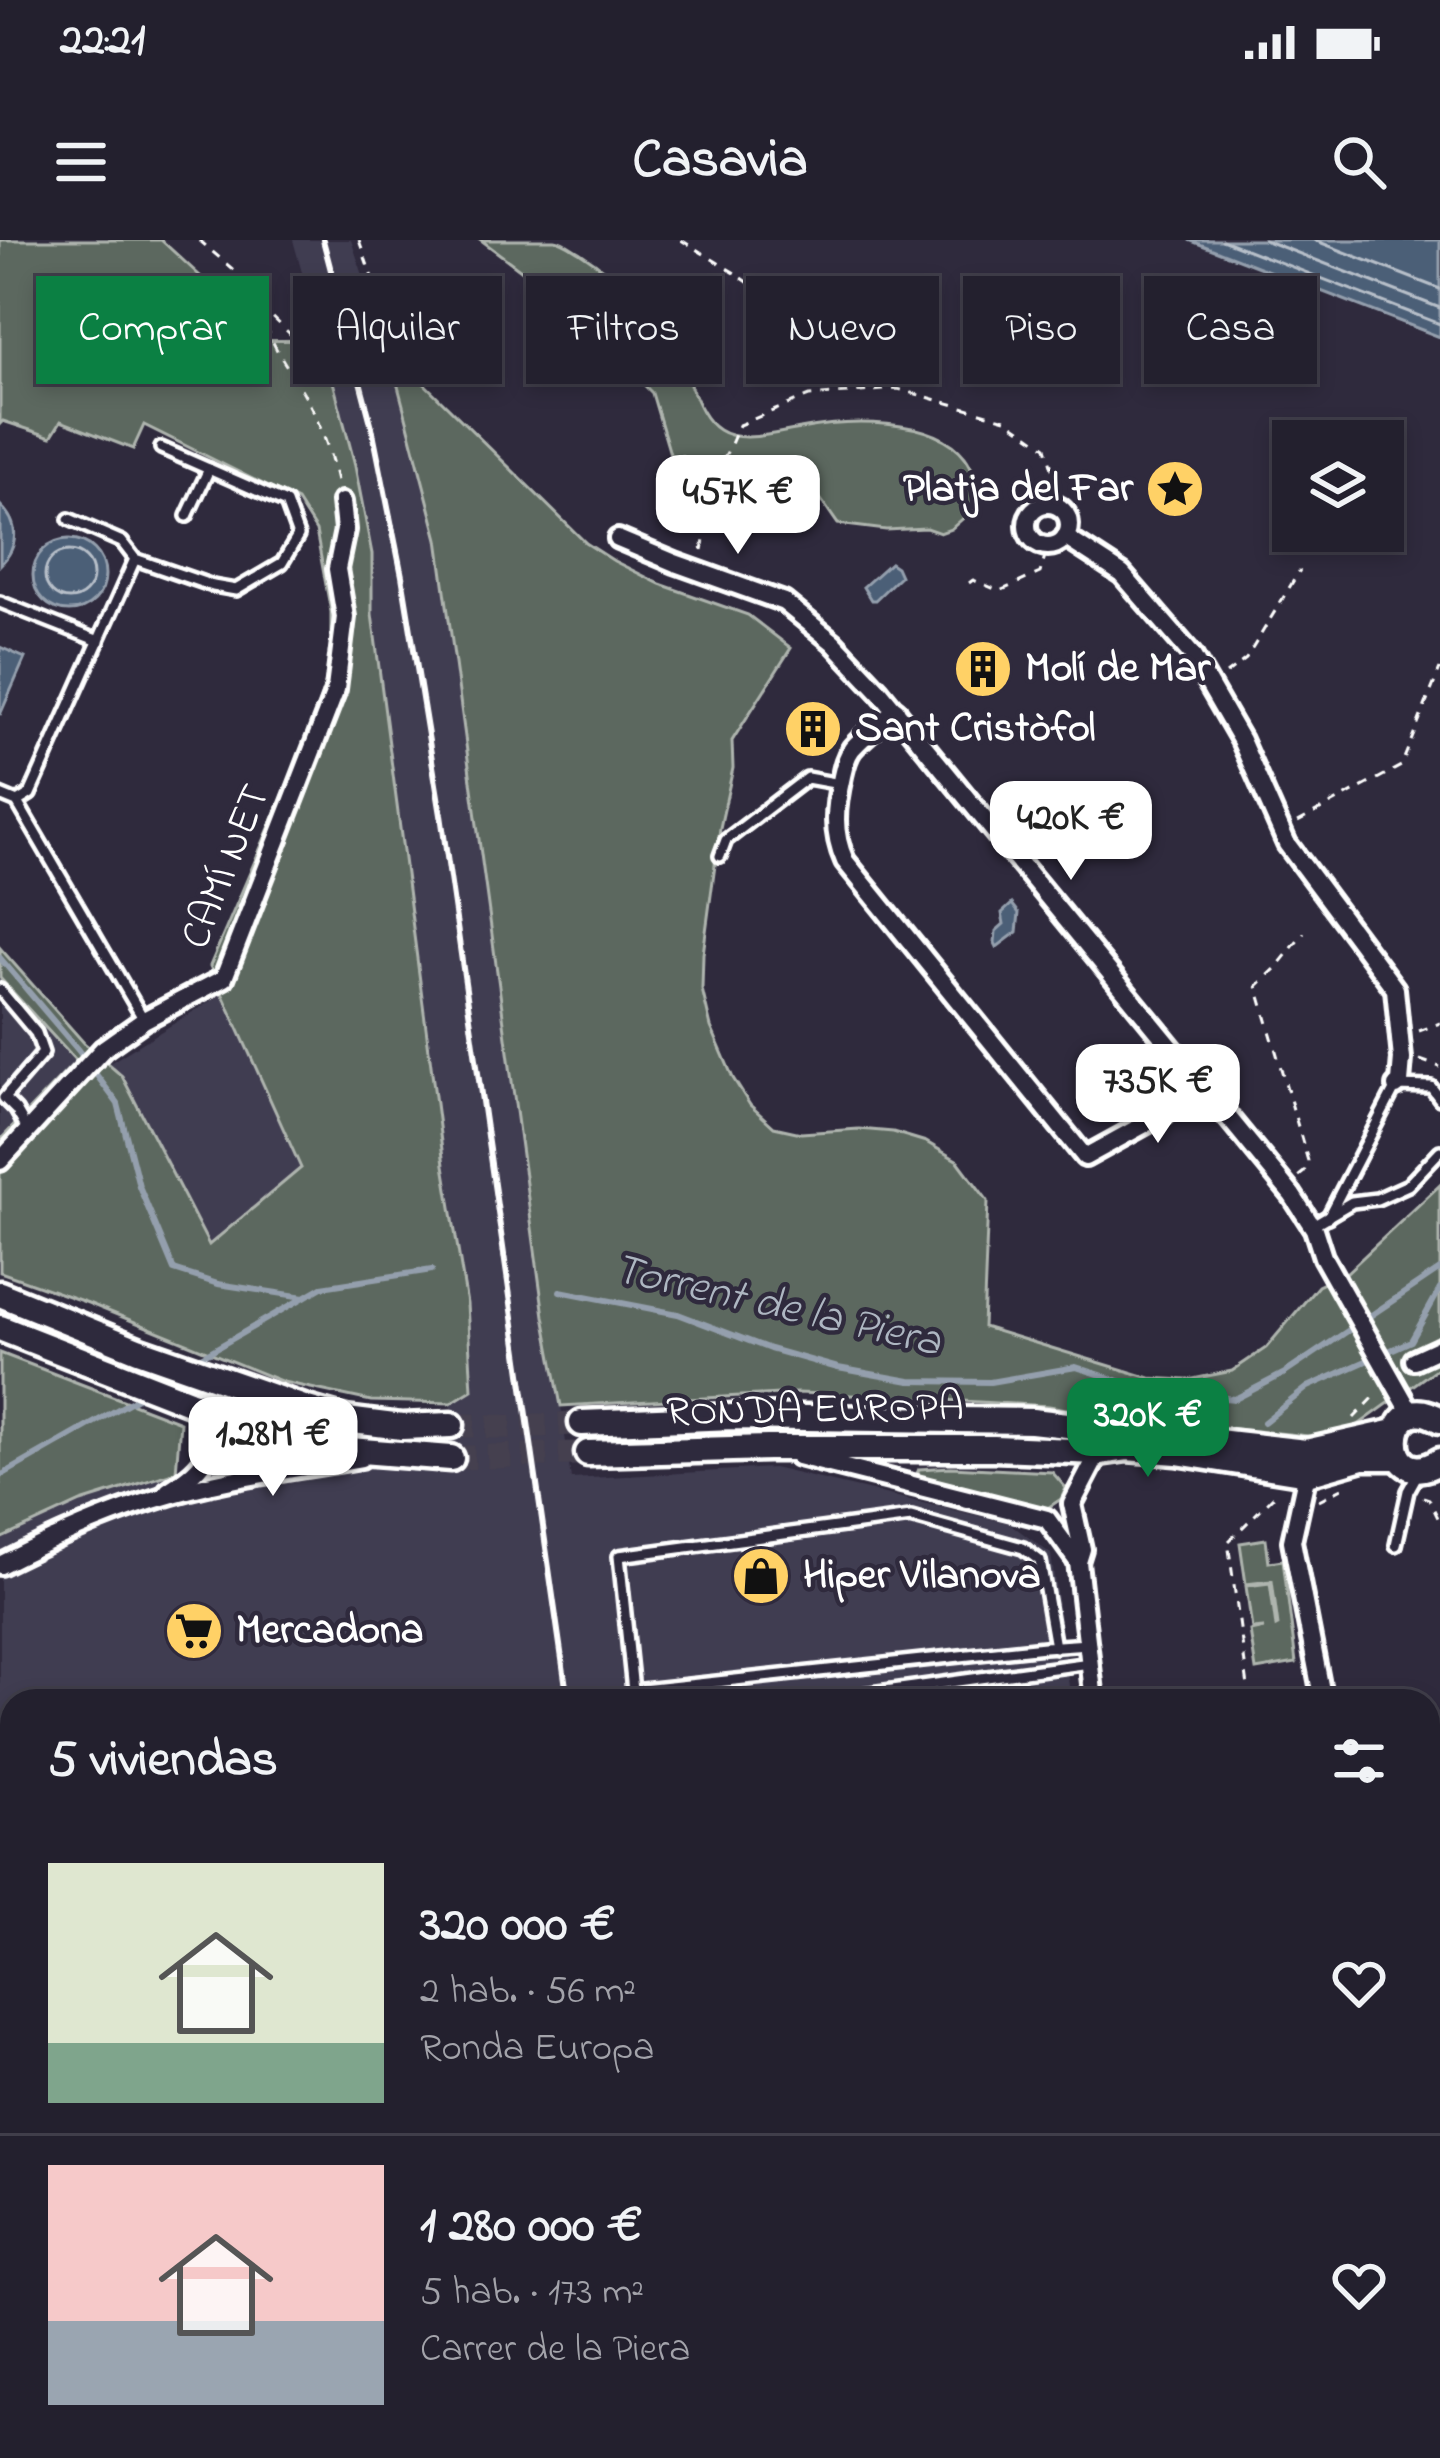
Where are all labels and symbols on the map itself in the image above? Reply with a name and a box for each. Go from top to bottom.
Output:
pin: 457K € [640,455,836,557]
place icon: Platja del Far [1144,458,1206,520]
place label: Platja del Far [903,459,1134,520]
building icon: Molí de Mar [952,638,1014,700]
place label: Molí de Mar [1025,639,1211,700]
building icon: Sant Cristòfol [782,698,844,760]
place label: Sant Cristòfol [855,699,1096,760]
street label: CAMÍ NET [166,776,288,958]
pin: 420K € [973,781,1169,883]
pin: 735K € [1060,1044,1256,1146]
water label: Torrent de la Piera [607,1237,948,1377]
street label: RONDA EUROPA [666,1378,964,1444]
pin: 320K € [1050,1378,1246,1480]
pin: 1.28M € [162,1397,384,1499]
shop icon: Hiper Vilanova [730,1545,792,1607]
place label: Hiper Vilanova [803,1546,1041,1607]
supermarket icon: Mercadona [163,1600,225,1662]
place label: Mercadona [236,1601,424,1662]

